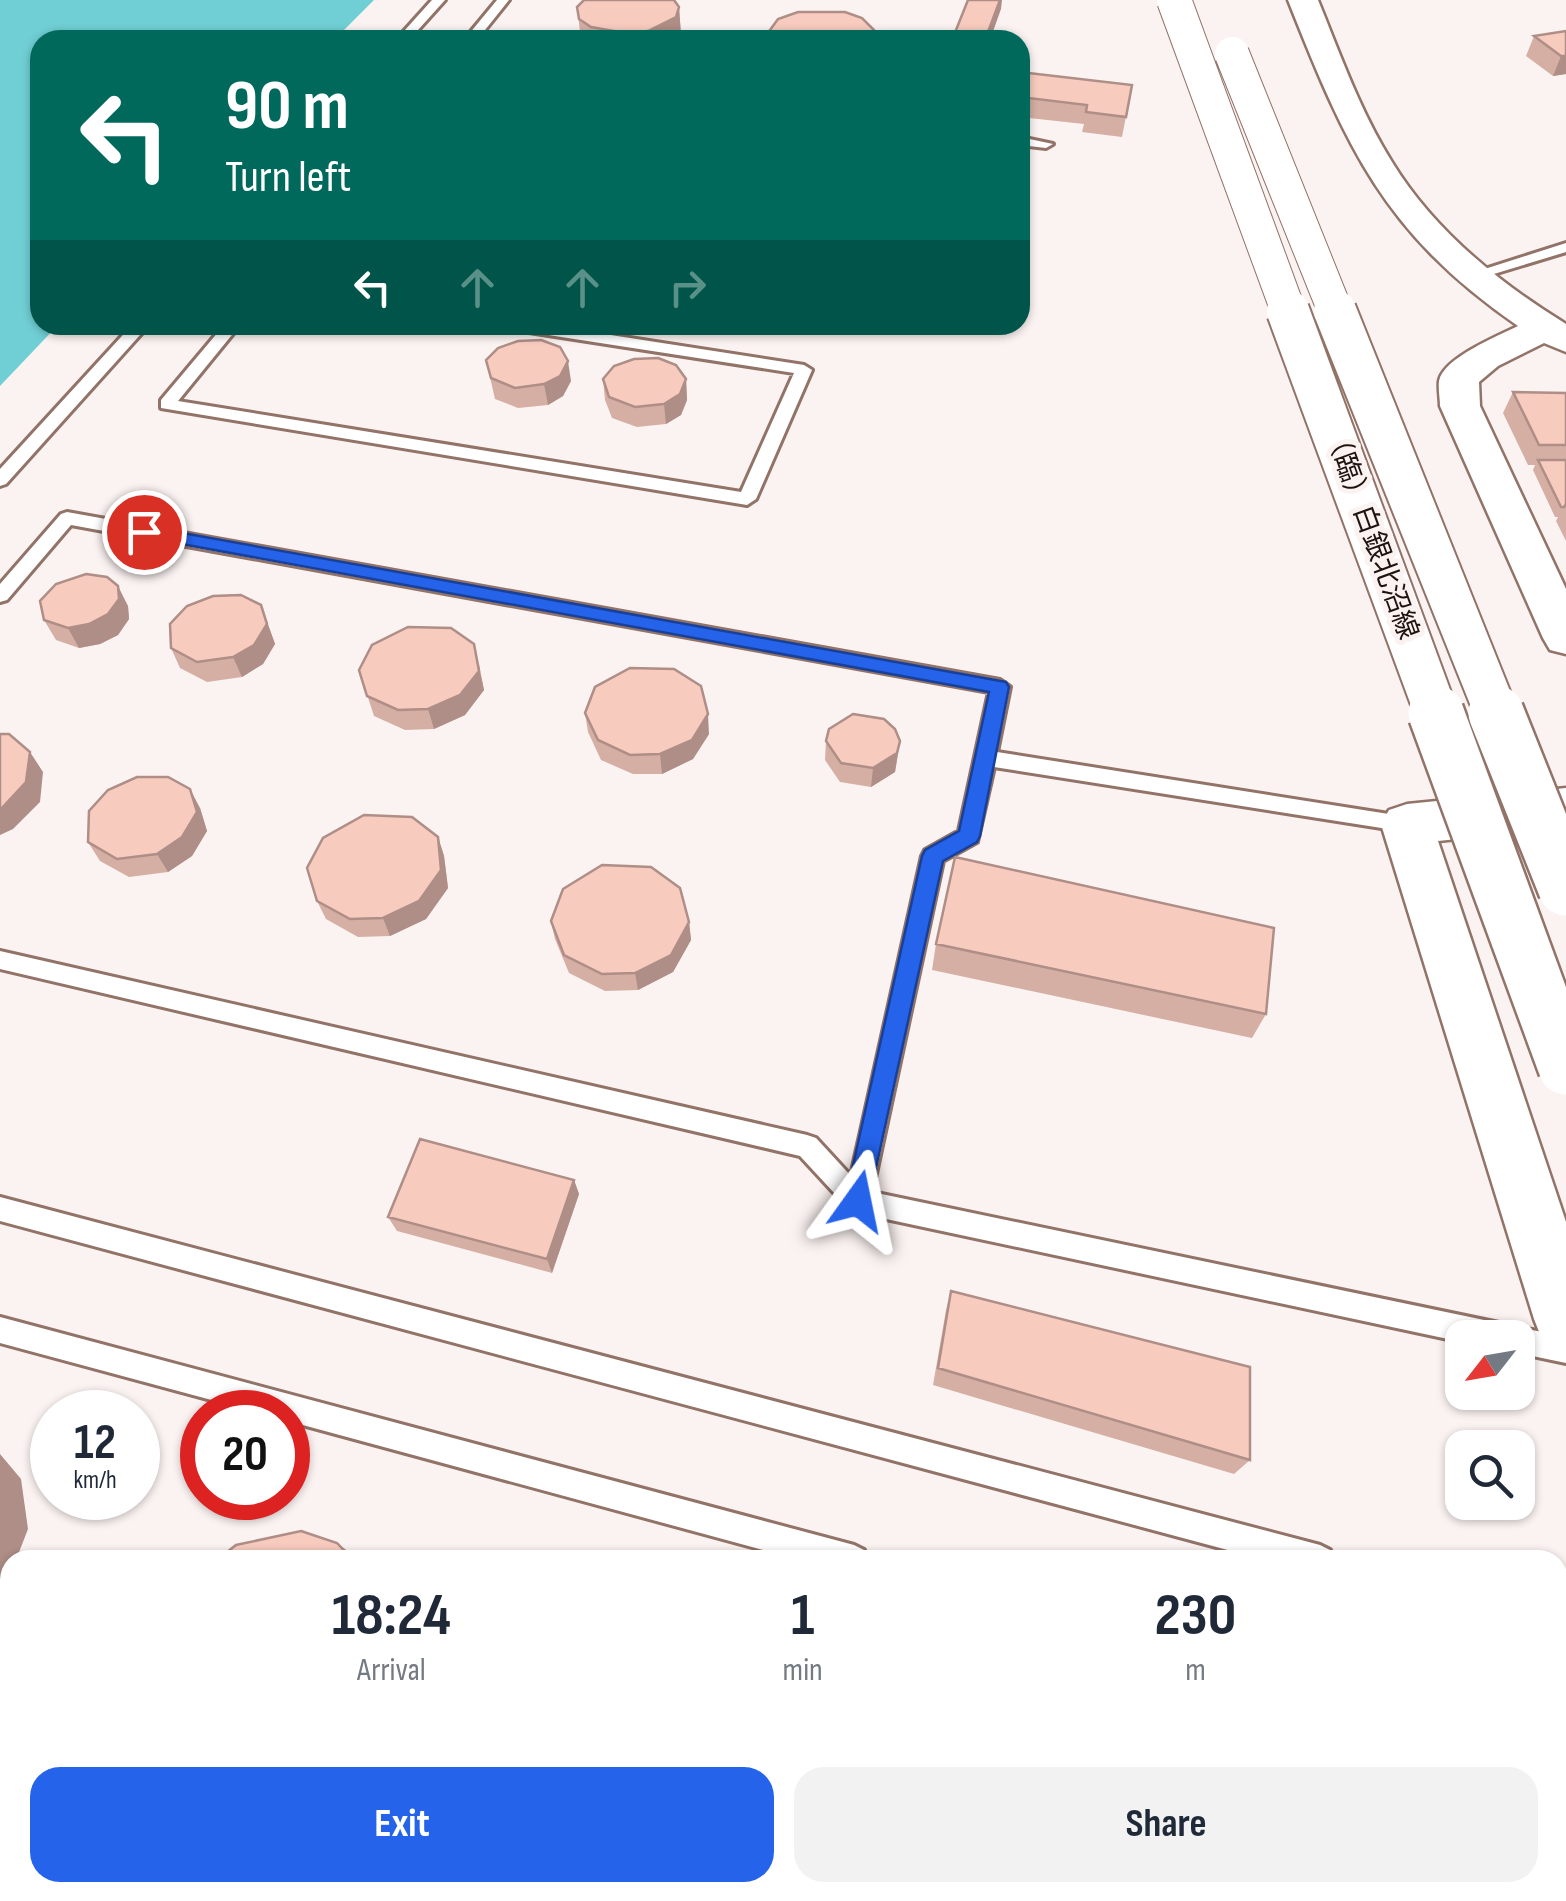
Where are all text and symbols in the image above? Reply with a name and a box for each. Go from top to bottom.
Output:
text: 90 m [225,65,349,149]
icon: left [60,70,190,200]
text: Turn left [225,150,351,205]
icon: left [345,260,400,315]
icon: ahead [450,260,505,315]
icon: ahead [555,260,610,315]
icon: right [660,260,715,315]
street label: （臨）白銀北沼線 [1317,422,1425,644]
pin [102,490,187,575]
icon: arrive [117,505,172,560]
position arrow [806,1149,910,1253]
north arrow [1445,1320,1535,1410]
map controls [1445,1320,1535,1520]
speed limit sign: 20 [180,1390,310,1520]
text: 12 [74,1413,116,1473]
button: search [1445,1430,1535,1520]
text: km/h [73,1465,117,1496]
text: 18:24 [332,1580,451,1652]
text: 1 [791,1580,814,1652]
text: 230 [1155,1580,1236,1652]
text: Arrival [357,1651,426,1690]
text: min [783,1651,823,1690]
text: m [1185,1651,1206,1690]
button: Exit [30,1767,774,1882]
button: Share [794,1767,1538,1882]

